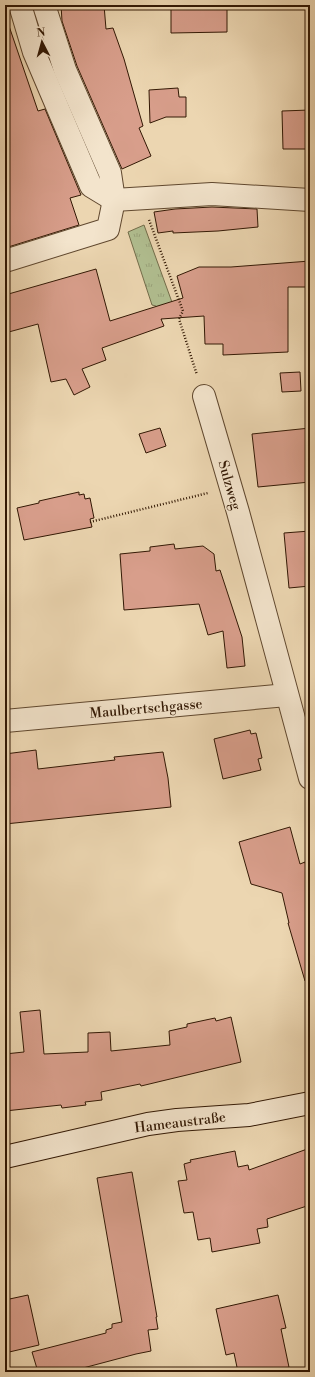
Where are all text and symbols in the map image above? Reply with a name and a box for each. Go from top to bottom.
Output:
north arrow [22,22,62,62]
text: N [36,26,46,40]
street label: Sulzweg [213,458,245,513]
street label: Maulbertschgasse [89,695,203,723]
street label: Hameaustraße [133,1108,227,1138]

